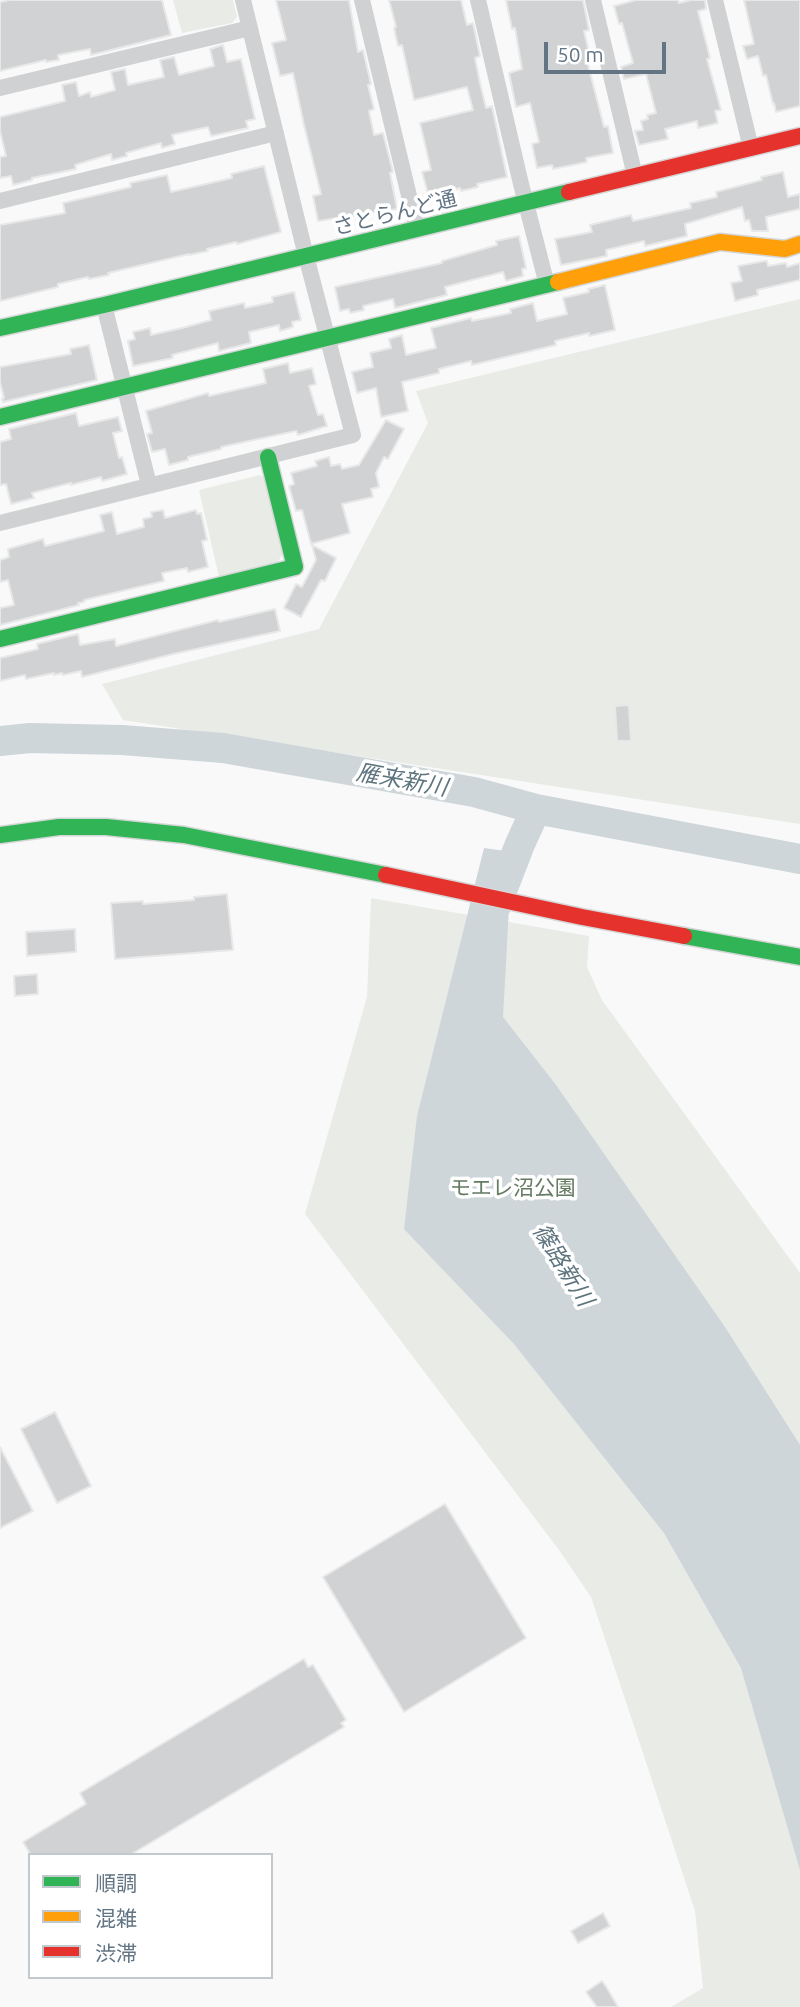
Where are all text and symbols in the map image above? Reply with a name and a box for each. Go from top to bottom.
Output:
scale bar [548,28,670,72]
text: 50 m [557,42,604,66]
street label: さとらんど通 [331,186,459,240]
water label: 雁来新川 [354,758,450,802]
park label: モエレ沼公園 [450,1175,576,1201]
water label: 篠路新川 [527,1219,599,1311]
legend [28,1853,273,1979]
text: 順調 [95,1871,137,1895]
text: 混雑 [95,1906,137,1930]
text: 渋滞 [95,1941,137,1965]

